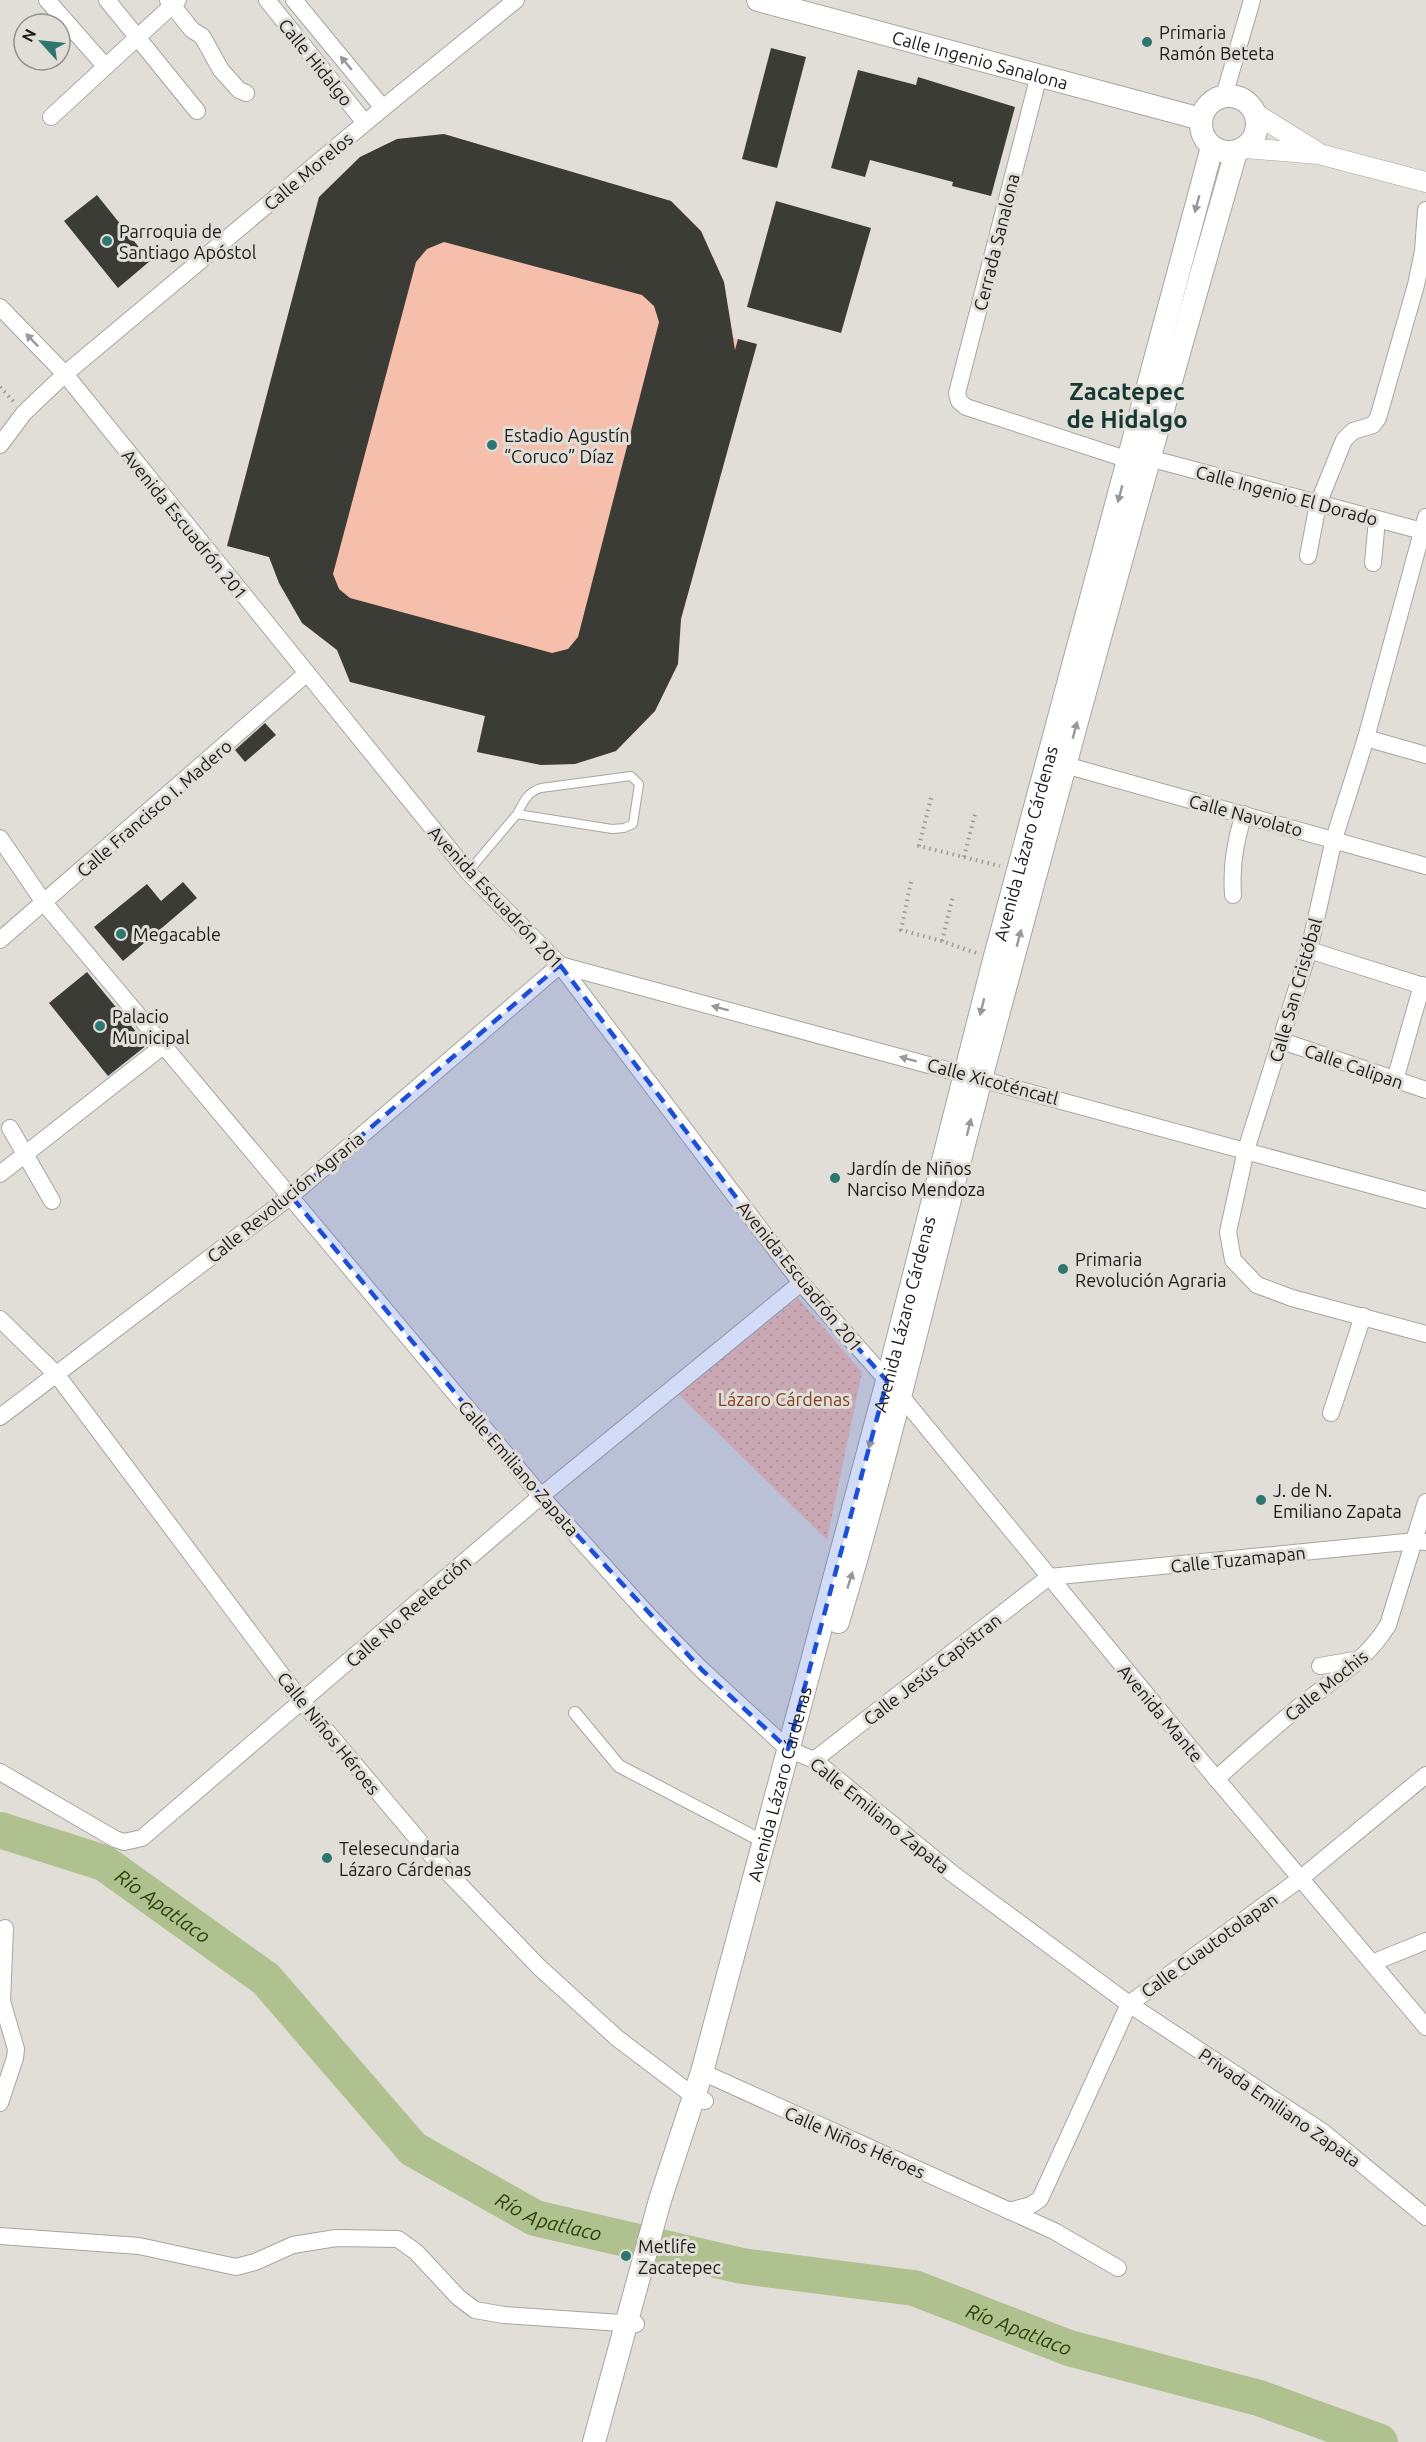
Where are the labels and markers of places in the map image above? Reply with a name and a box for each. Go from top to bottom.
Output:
place label: Primaria Ramón Beteta [1159,22,1275,63]
marker: Primaria Ramón Beteta [1140,35,1154,49]
place label: Parroquia de Santiago Apóstol [119,221,257,262]
marker: Parroquia de Santiago Apóstol [100,234,114,248]
place label: Estadio Agustín “Coruco” Díaz [504,425,630,466]
marker: Estadio Agustín “Coruco” Díaz [485,438,499,452]
place label: Megacable [133,924,221,944]
marker: Megacable [114,927,128,941]
place label: Palacio Municipal [112,1006,190,1047]
marker: Palacio Municipal [93,1019,107,1033]
place label: Jardín de Niños Narciso Mendoza [847,1158,985,1199]
marker: Jardín de Niños Narciso Mendoza [828,1171,842,1185]
place label: Primaria Revolución Agraria [1075,1249,1227,1290]
marker: Primaria Revolución Agraria [1056,1262,1070,1276]
place label: J. de N. Emiliano Zapata [1273,1480,1402,1521]
marker: J. de N. Emiliano Zapata [1254,1493,1268,1507]
place label: Telesecundaria Lázaro Cárdenas [339,1838,471,1879]
marker: Telesecundaria Lázaro Cárdenas [320,1851,334,1865]
place label: Metlife Zacatepec [638,2236,721,2277]
marker: Metlife Zacatepec [619,2249,633,2263]

